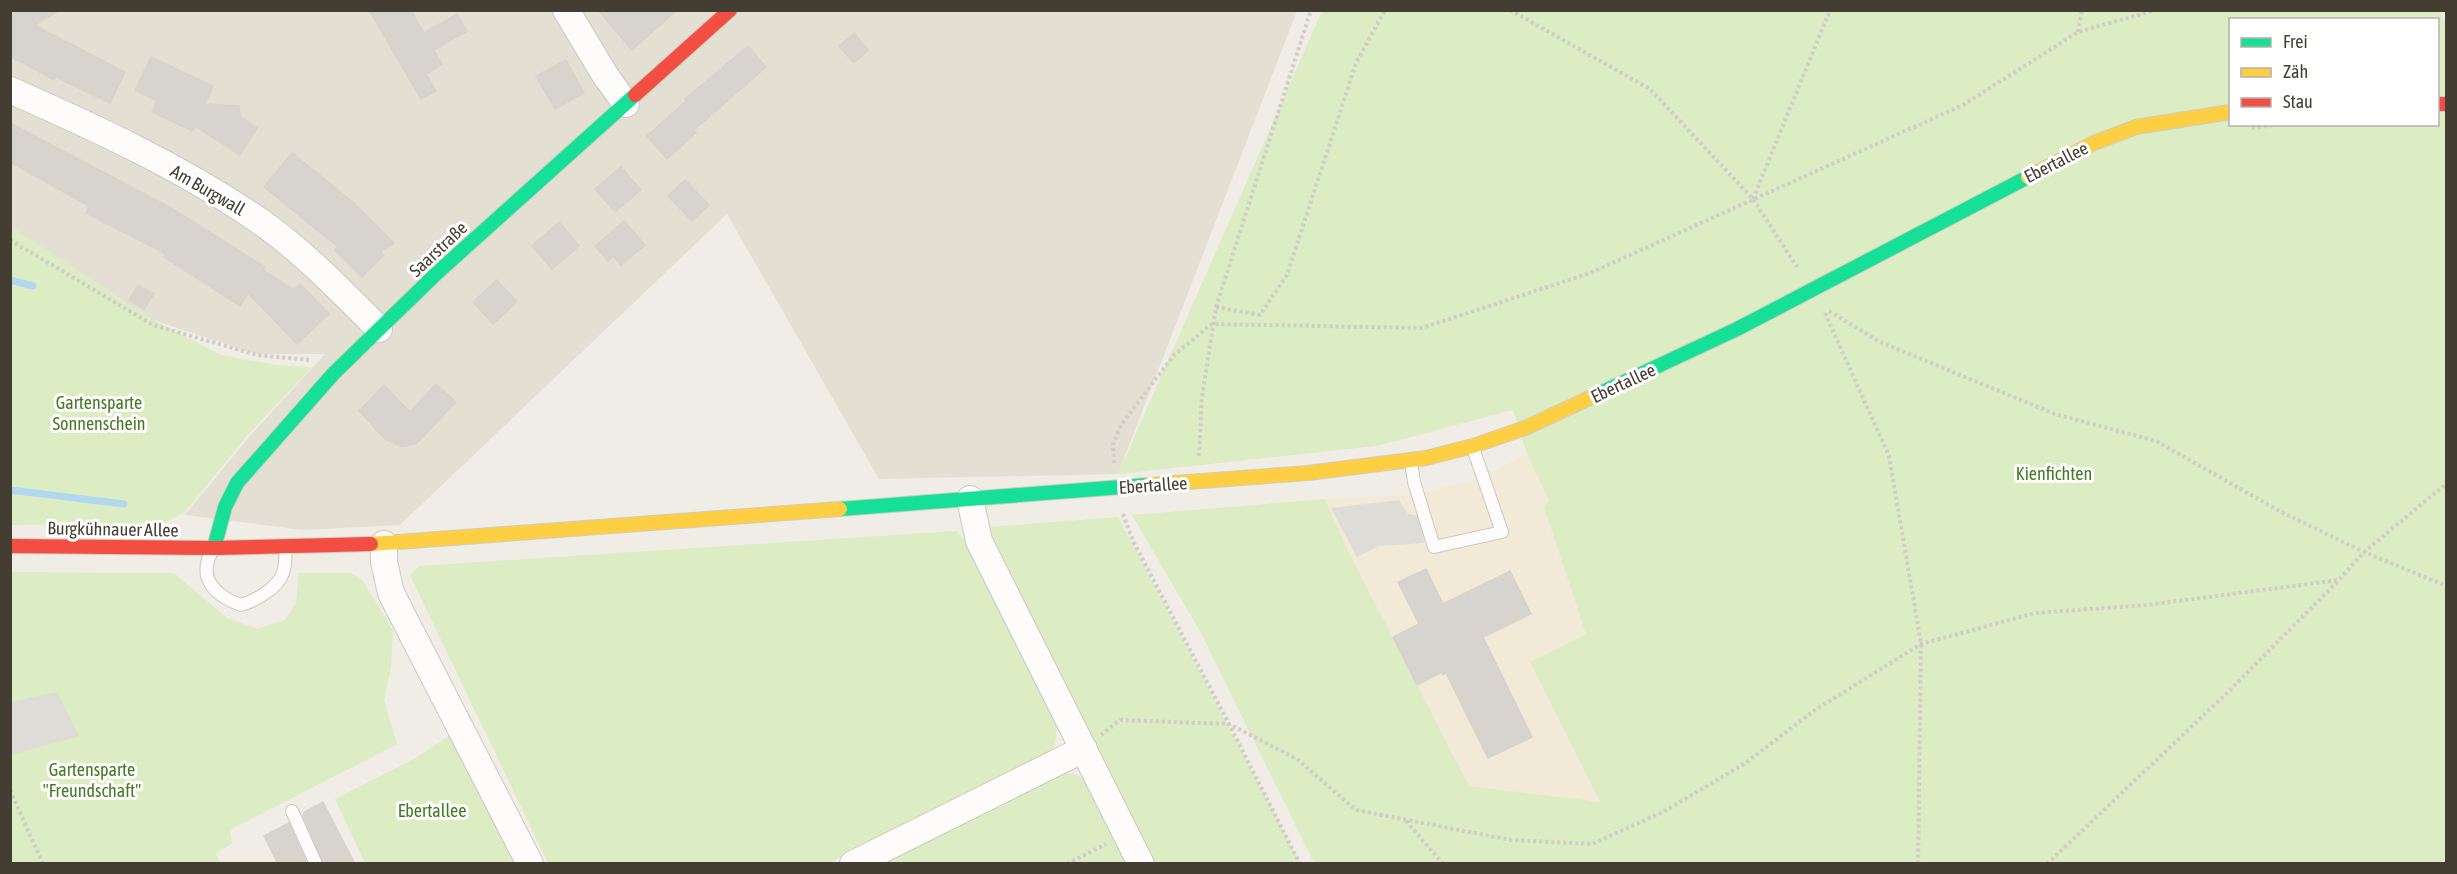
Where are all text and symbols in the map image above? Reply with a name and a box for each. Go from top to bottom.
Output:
legend [2229,18,2439,126]
text: Frei [2283,31,2308,52]
text: Zäh [2283,61,2308,82]
text: Stau [2283,91,2313,112]
street label: Ebertallee [2021,137,2091,187]
street label: Am Burgwall [167,160,249,220]
street label: Saarstraße [405,217,471,281]
street label: Ebertallee [1587,359,1659,407]
park label: Gartensparte Sonnenschein [52,392,146,434]
park label: Kienfichten [2016,463,2092,484]
street label: Ebertallee [1118,472,1188,498]
street label: Burgkühnauer Allee [47,517,179,541]
park label: Gartensparte "Freundschaft" [43,759,141,801]
park label: Ebertallee [398,800,466,821]

